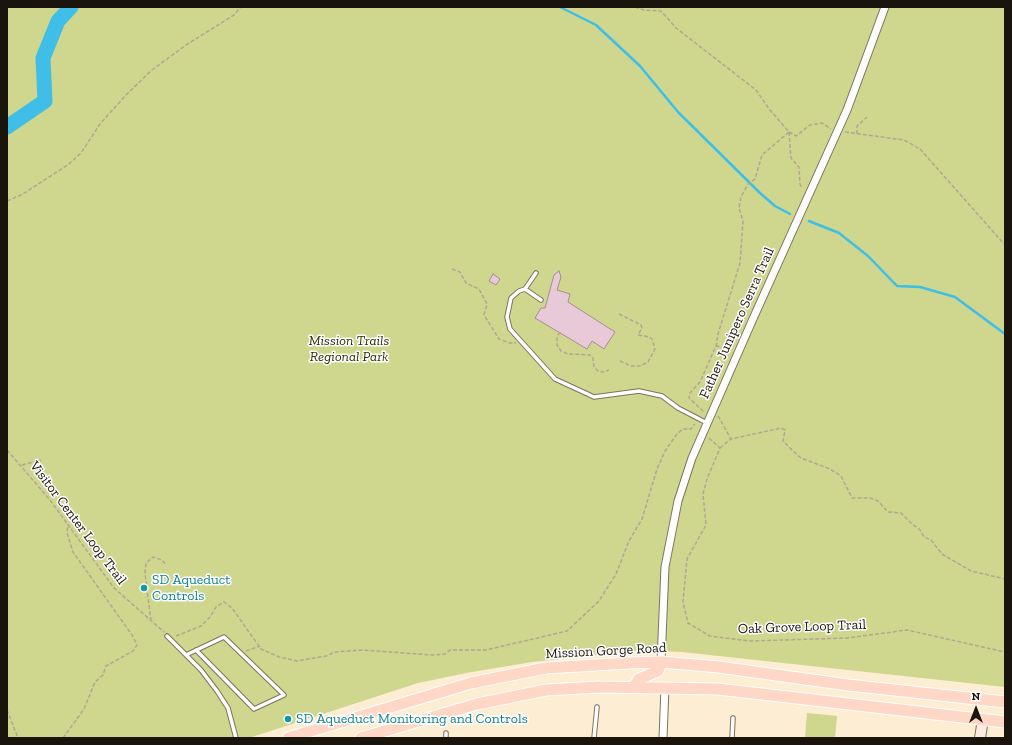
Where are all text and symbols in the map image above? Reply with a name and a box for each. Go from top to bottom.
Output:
street label: Father Junipero Serra Trail [696,245,778,401]
park label: Mission Trails Regional Park [309,333,389,366]
street label: Visitor Center Loop Trail [26,458,130,588]
place label: SD Aqueduct Controls [152,572,231,604]
marker: SD Aqueduct Controls [139,583,149,593]
street label: Oak Grove Loop Trail [738,616,866,638]
street label: Mission Gorge Road [545,639,667,663]
north arrow [956,689,996,729]
text: N [972,690,980,703]
place label: SD Aqueduct Monitoring and Controls [296,711,528,727]
marker: SD Aqueduct Monitoring and Controls [283,714,293,724]

